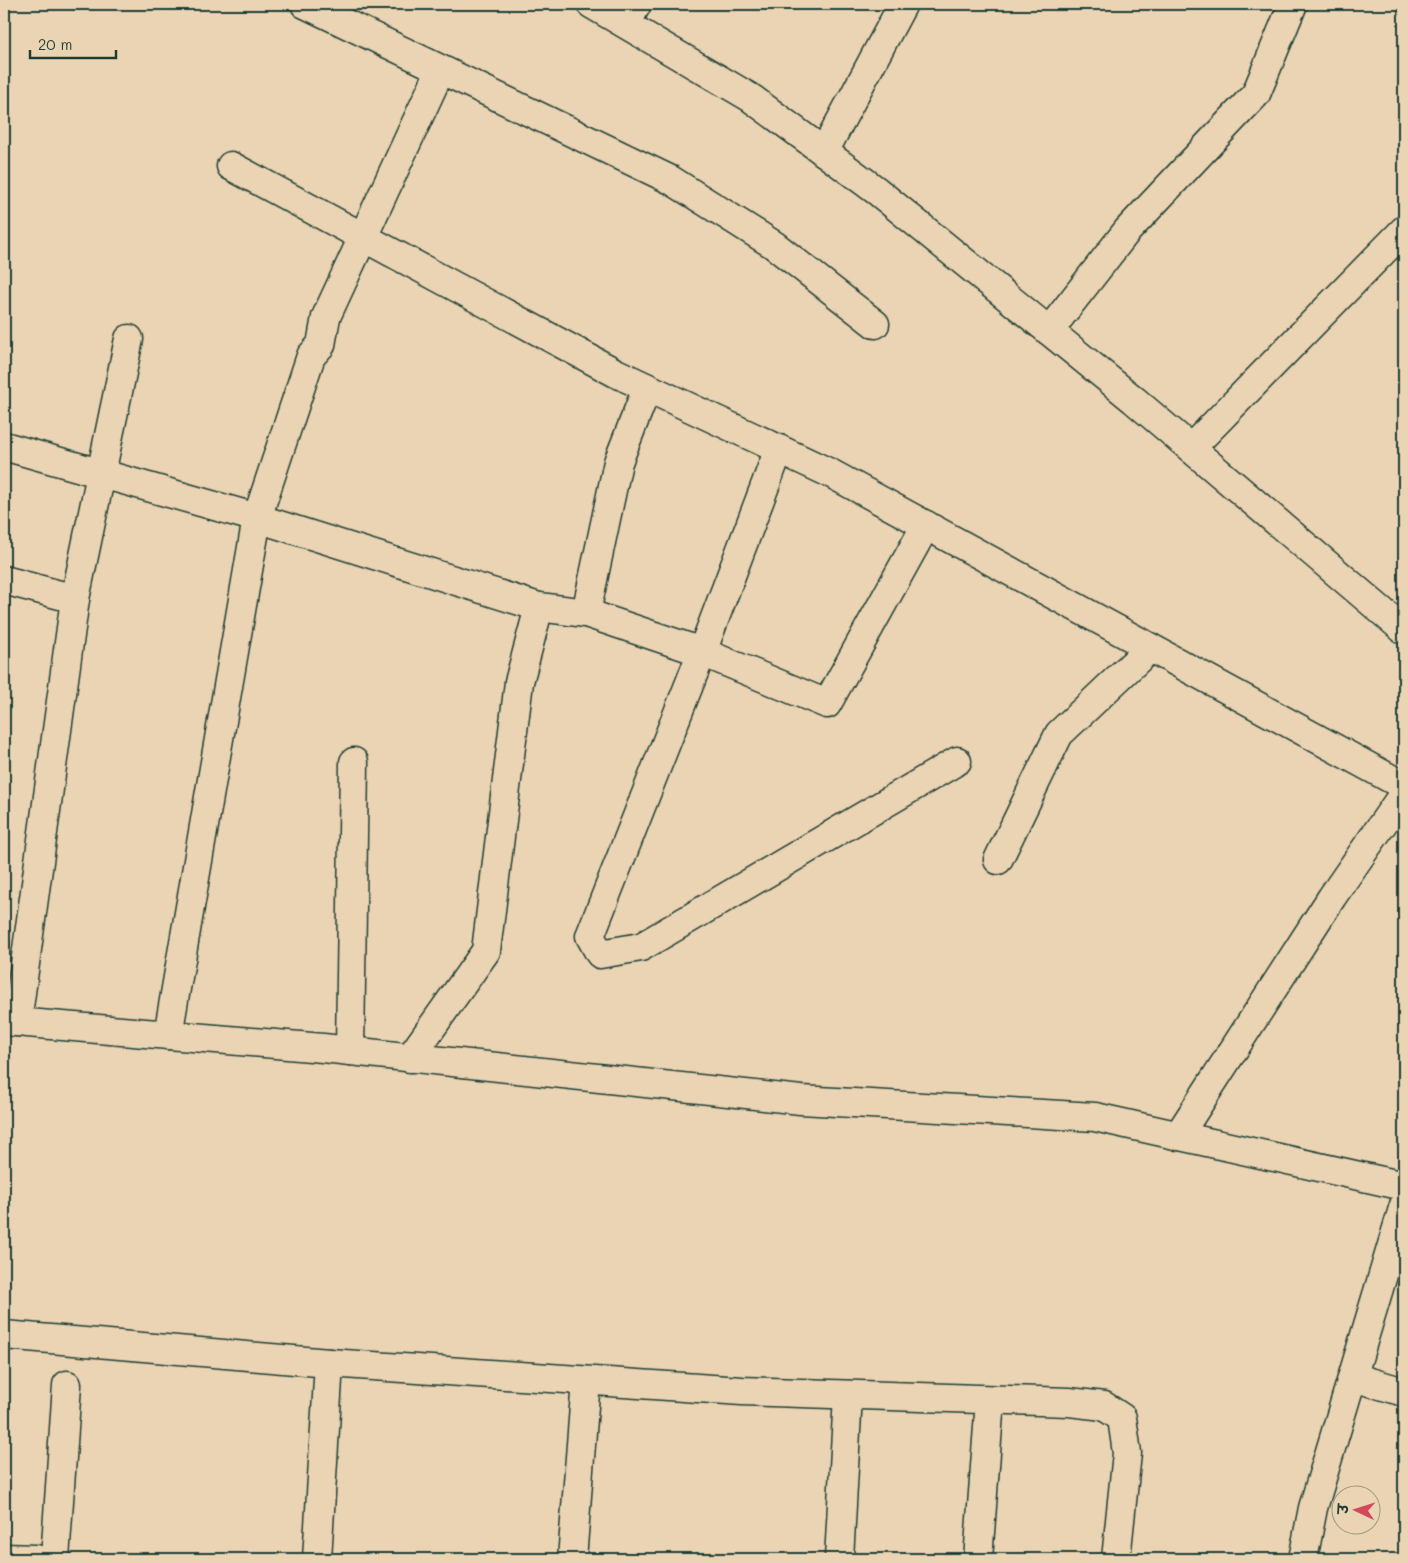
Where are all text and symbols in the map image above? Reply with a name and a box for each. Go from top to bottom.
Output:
scale bar [30,28,116,60]
text: 20 m [38,34,72,54]
north arrow [1330,1486,1380,1536]
text: उ [1333,1502,1352,1516]

